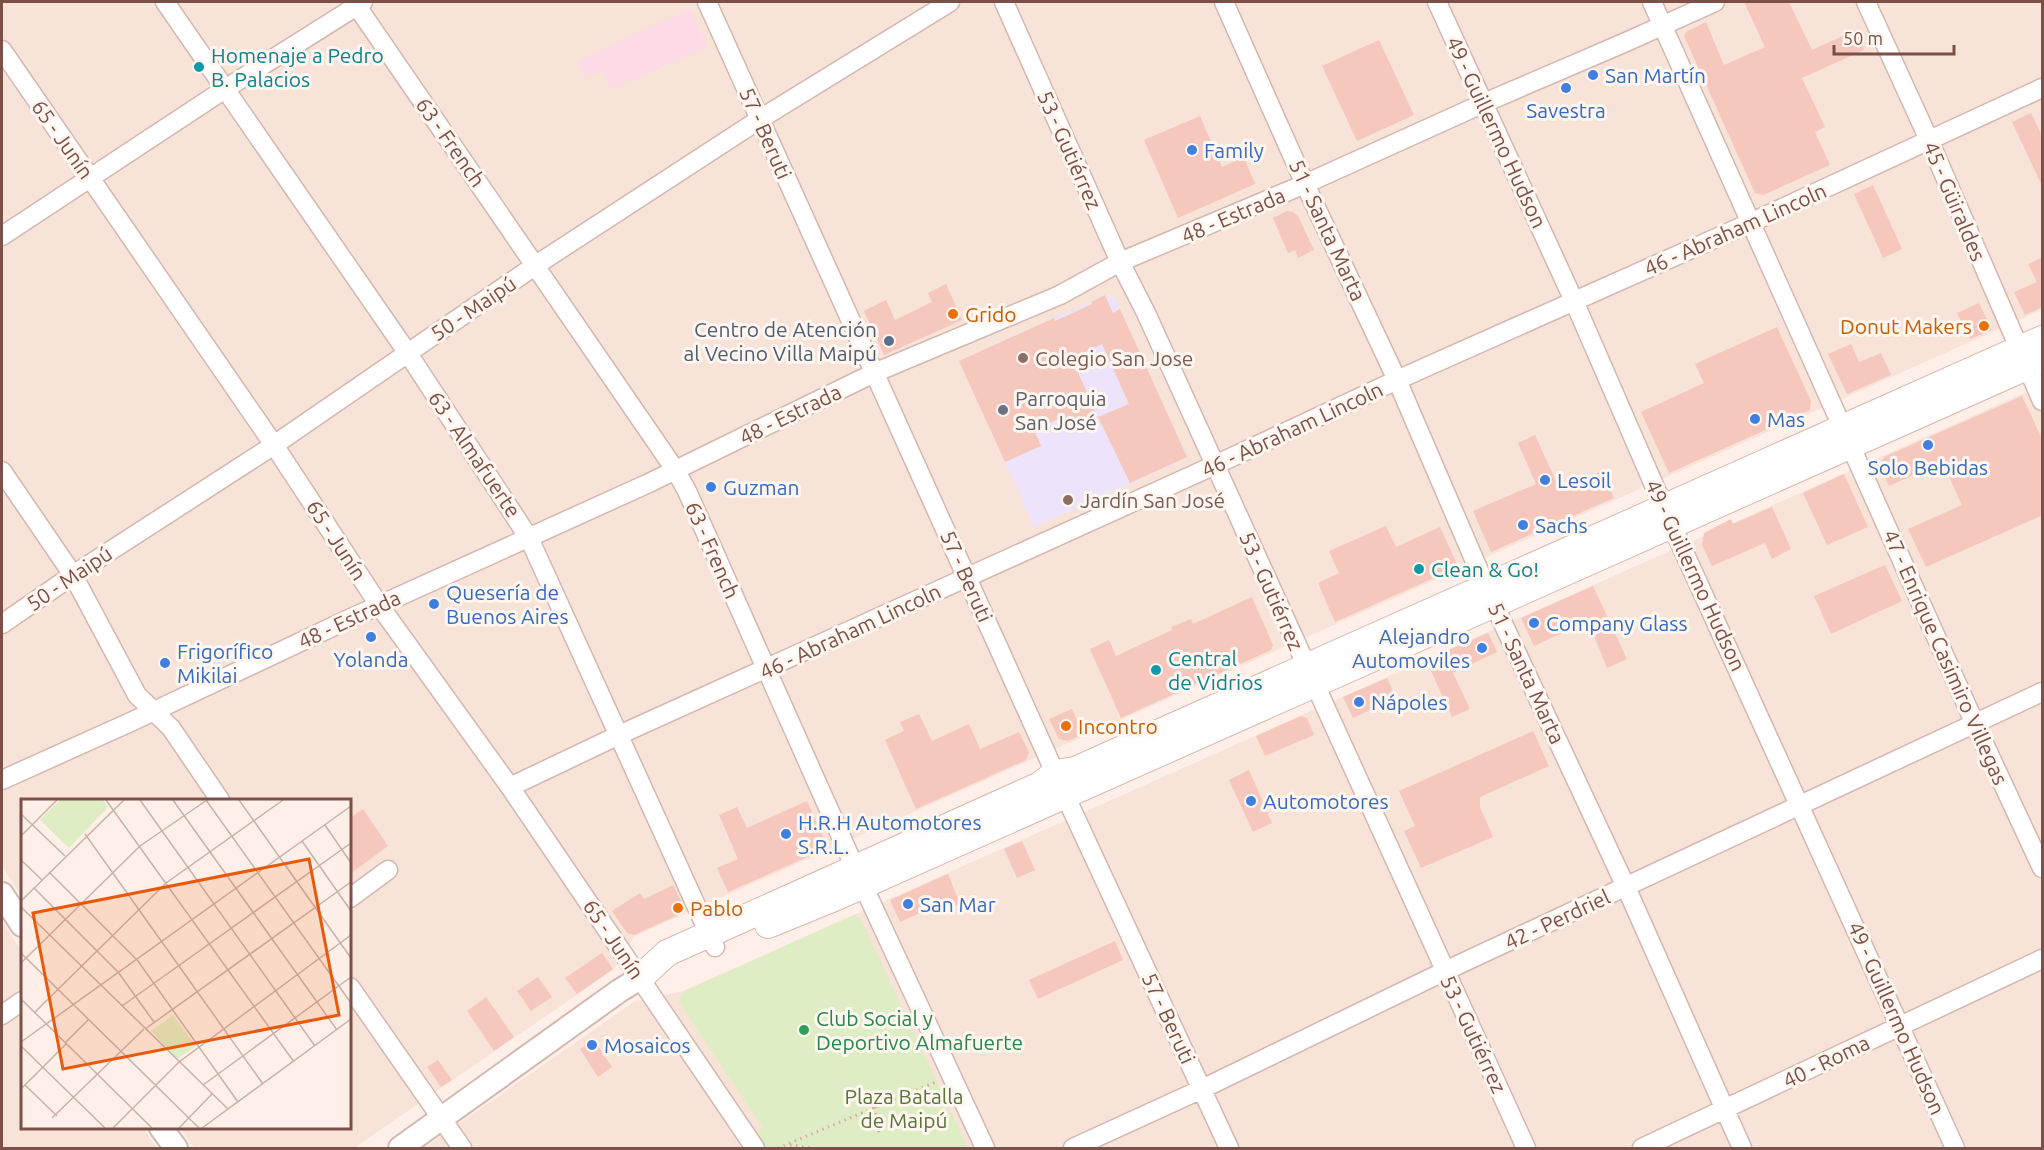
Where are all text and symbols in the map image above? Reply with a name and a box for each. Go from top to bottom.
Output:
scale bar [1834,18,1954,56]
text: 50 m [1843,28,1883,48]
street label: 49 - Guillermo Hudson [1442,32,1552,232]
place label: Homenaje a Pedro B. Palacios [211,43,384,91]
marker: Homenaje a Pedro B. Palacios [192,60,206,74]
place label: San Martín [1605,63,1706,87]
marker: San Martín [1586,68,1600,82]
marker: Savestra [1559,81,1573,95]
street label: 57 - Beruti [735,84,797,182]
street label: 53 - Gutiérrez [1033,87,1107,213]
street label: 63 - French [412,93,490,191]
street label: 65 - Junín [27,95,99,183]
place label: Savestra [1526,98,1606,122]
place label: Family [1204,138,1264,162]
street label: 45 - Güiraldes [1919,138,1991,264]
marker: Family [1185,143,1199,157]
street label: 51 - Santa Marta [1285,156,1371,304]
street label: 46 - Abraham Lincoln [1640,178,1830,280]
street label: 48 - Estrada [1178,182,1288,248]
street label: 50 - Maipú [426,271,520,345]
place label: Grido [965,302,1017,326]
marker: Grido [946,307,960,321]
place label: Donut Makers [1840,314,1972,338]
place label: Centro de Atención al Vecino Villa Maipú [684,317,877,365]
marker: Donut Makers [1977,319,1991,333]
marker: Centro de Atención al Vecino Villa Maipú [882,334,896,348]
place label: Colegio San Jose [1035,346,1193,370]
marker: Colegio San Jose [1016,351,1030,365]
street label: 46 - Abraham Lincoln [1198,376,1386,482]
street label: 48 - Estrada [735,379,845,449]
street label: 63 - Almafuerte [424,386,526,522]
place label: Parroquia San José [1015,386,1107,434]
marker: Parroquia San José [996,403,1010,417]
place label: Mas [1767,407,1805,431]
marker: Mas [1748,412,1762,426]
marker: Solo Bebidas [1921,438,1935,452]
place label: Solo Bebidas [1868,455,1988,479]
place label: Lesoil [1557,468,1611,492]
marker: Lesoil [1538,473,1552,487]
place label: Guzman [723,475,799,499]
street label: 49 - Guillermo Hudson [1641,475,1751,675]
marker: Guzman [704,480,718,494]
place label: Jardín San José [1080,488,1225,512]
marker: Jardín San José [1061,493,1075,507]
street label: 65 - Junín [302,495,372,585]
street label: 63 - French [681,498,745,602]
place label: Sachs [1535,513,1588,537]
marker: Sachs [1516,518,1530,532]
street label: 47 - Enrique Casimiro Villegas [1879,526,2013,788]
street label: 57 - Beruti [936,527,998,625]
street label: 53 - Gutiérrez [1235,528,1309,654]
street label: 50 - Maipú [22,541,116,615]
place label: Clean & Go! [1431,557,1539,581]
marker: Clean & Go! [1412,562,1426,576]
street label: 46 - Abraham Lincoln [756,578,944,684]
place label: Quesería de Buenos Aires [446,580,569,628]
street label: 48 - Estrada [294,585,404,653]
marker: Quesería de Buenos Aires [427,597,441,611]
street label: 51 - Santa Marta [1484,599,1570,747]
place label: Company Glass [1546,611,1688,635]
marker: Company Glass [1527,616,1541,630]
place label: Alejandro Automoviles [1352,624,1470,672]
marker: Yolanda [364,630,378,644]
place label: Frigorífico Mikilai [177,639,273,687]
marker: Alejandro Automoviles [1475,641,1489,655]
place label: Central de Vidrios [1168,646,1263,694]
place label: Yolanda [334,647,408,671]
marker: Frigorífico Mikilai [158,656,172,670]
marker: Central de Vidrios [1149,663,1163,677]
place label: Nápoles [1371,690,1448,714]
marker: Nápoles [1352,695,1366,709]
place label: Incontro [1078,714,1158,738]
marker: Incontro [1059,719,1073,733]
place label: Automotores [1263,789,1389,813]
marker: Automotores [1244,794,1258,808]
inset map [21,799,351,1129]
place label: H.R.H Automotores S.R.L. [798,810,982,858]
marker: H.R.H Automotores S.R.L. [779,827,793,841]
street label: 42 - Perdriel [1501,884,1613,954]
place label: San Mar [920,892,996,916]
street label: 65 - Junín [579,895,649,983]
place label: Pablo [690,896,743,920]
marker: San Mar [901,897,915,911]
marker: Pablo [671,901,685,915]
street label: 49 - Guillermo Hudson [1844,918,1950,1118]
street label: 57 - Beruti [1137,969,1201,1067]
street label: 53 - Gutiérrez [1436,971,1512,1097]
place label: Club Social y Deportivo Almafuerte [816,1006,1023,1054]
marker: Club Social y Deportivo Almafuerte [797,1023,811,1037]
street label: 40 - Roma [1779,1030,1873,1092]
place label: Mosaicos [604,1033,691,1057]
marker: Mosaicos [585,1038,599,1052]
park label: Plaza Batalla de Maipú [844,1084,964,1132]

